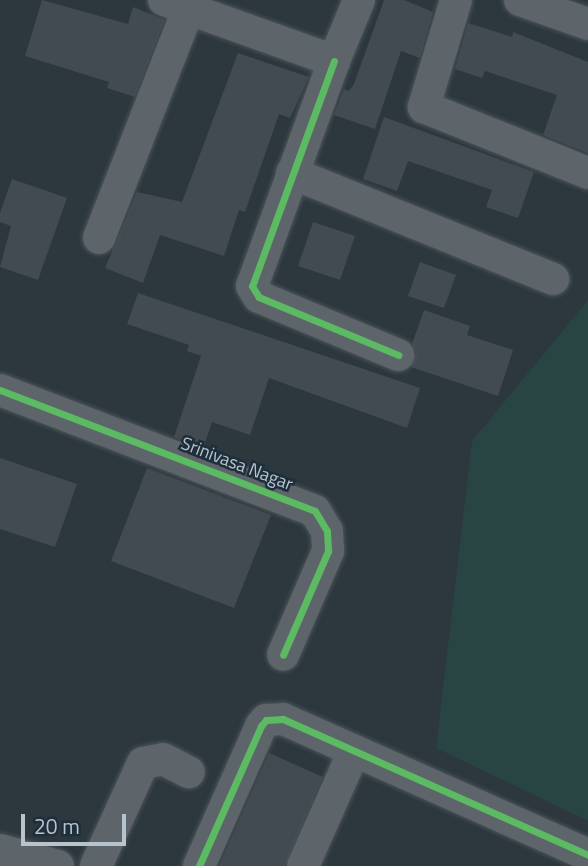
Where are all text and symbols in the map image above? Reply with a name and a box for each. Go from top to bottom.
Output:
street label: Srinivasa Nagar [178,433,296,495]
scale bar [24,800,130,844]
text: 20 m [34,810,80,842]

